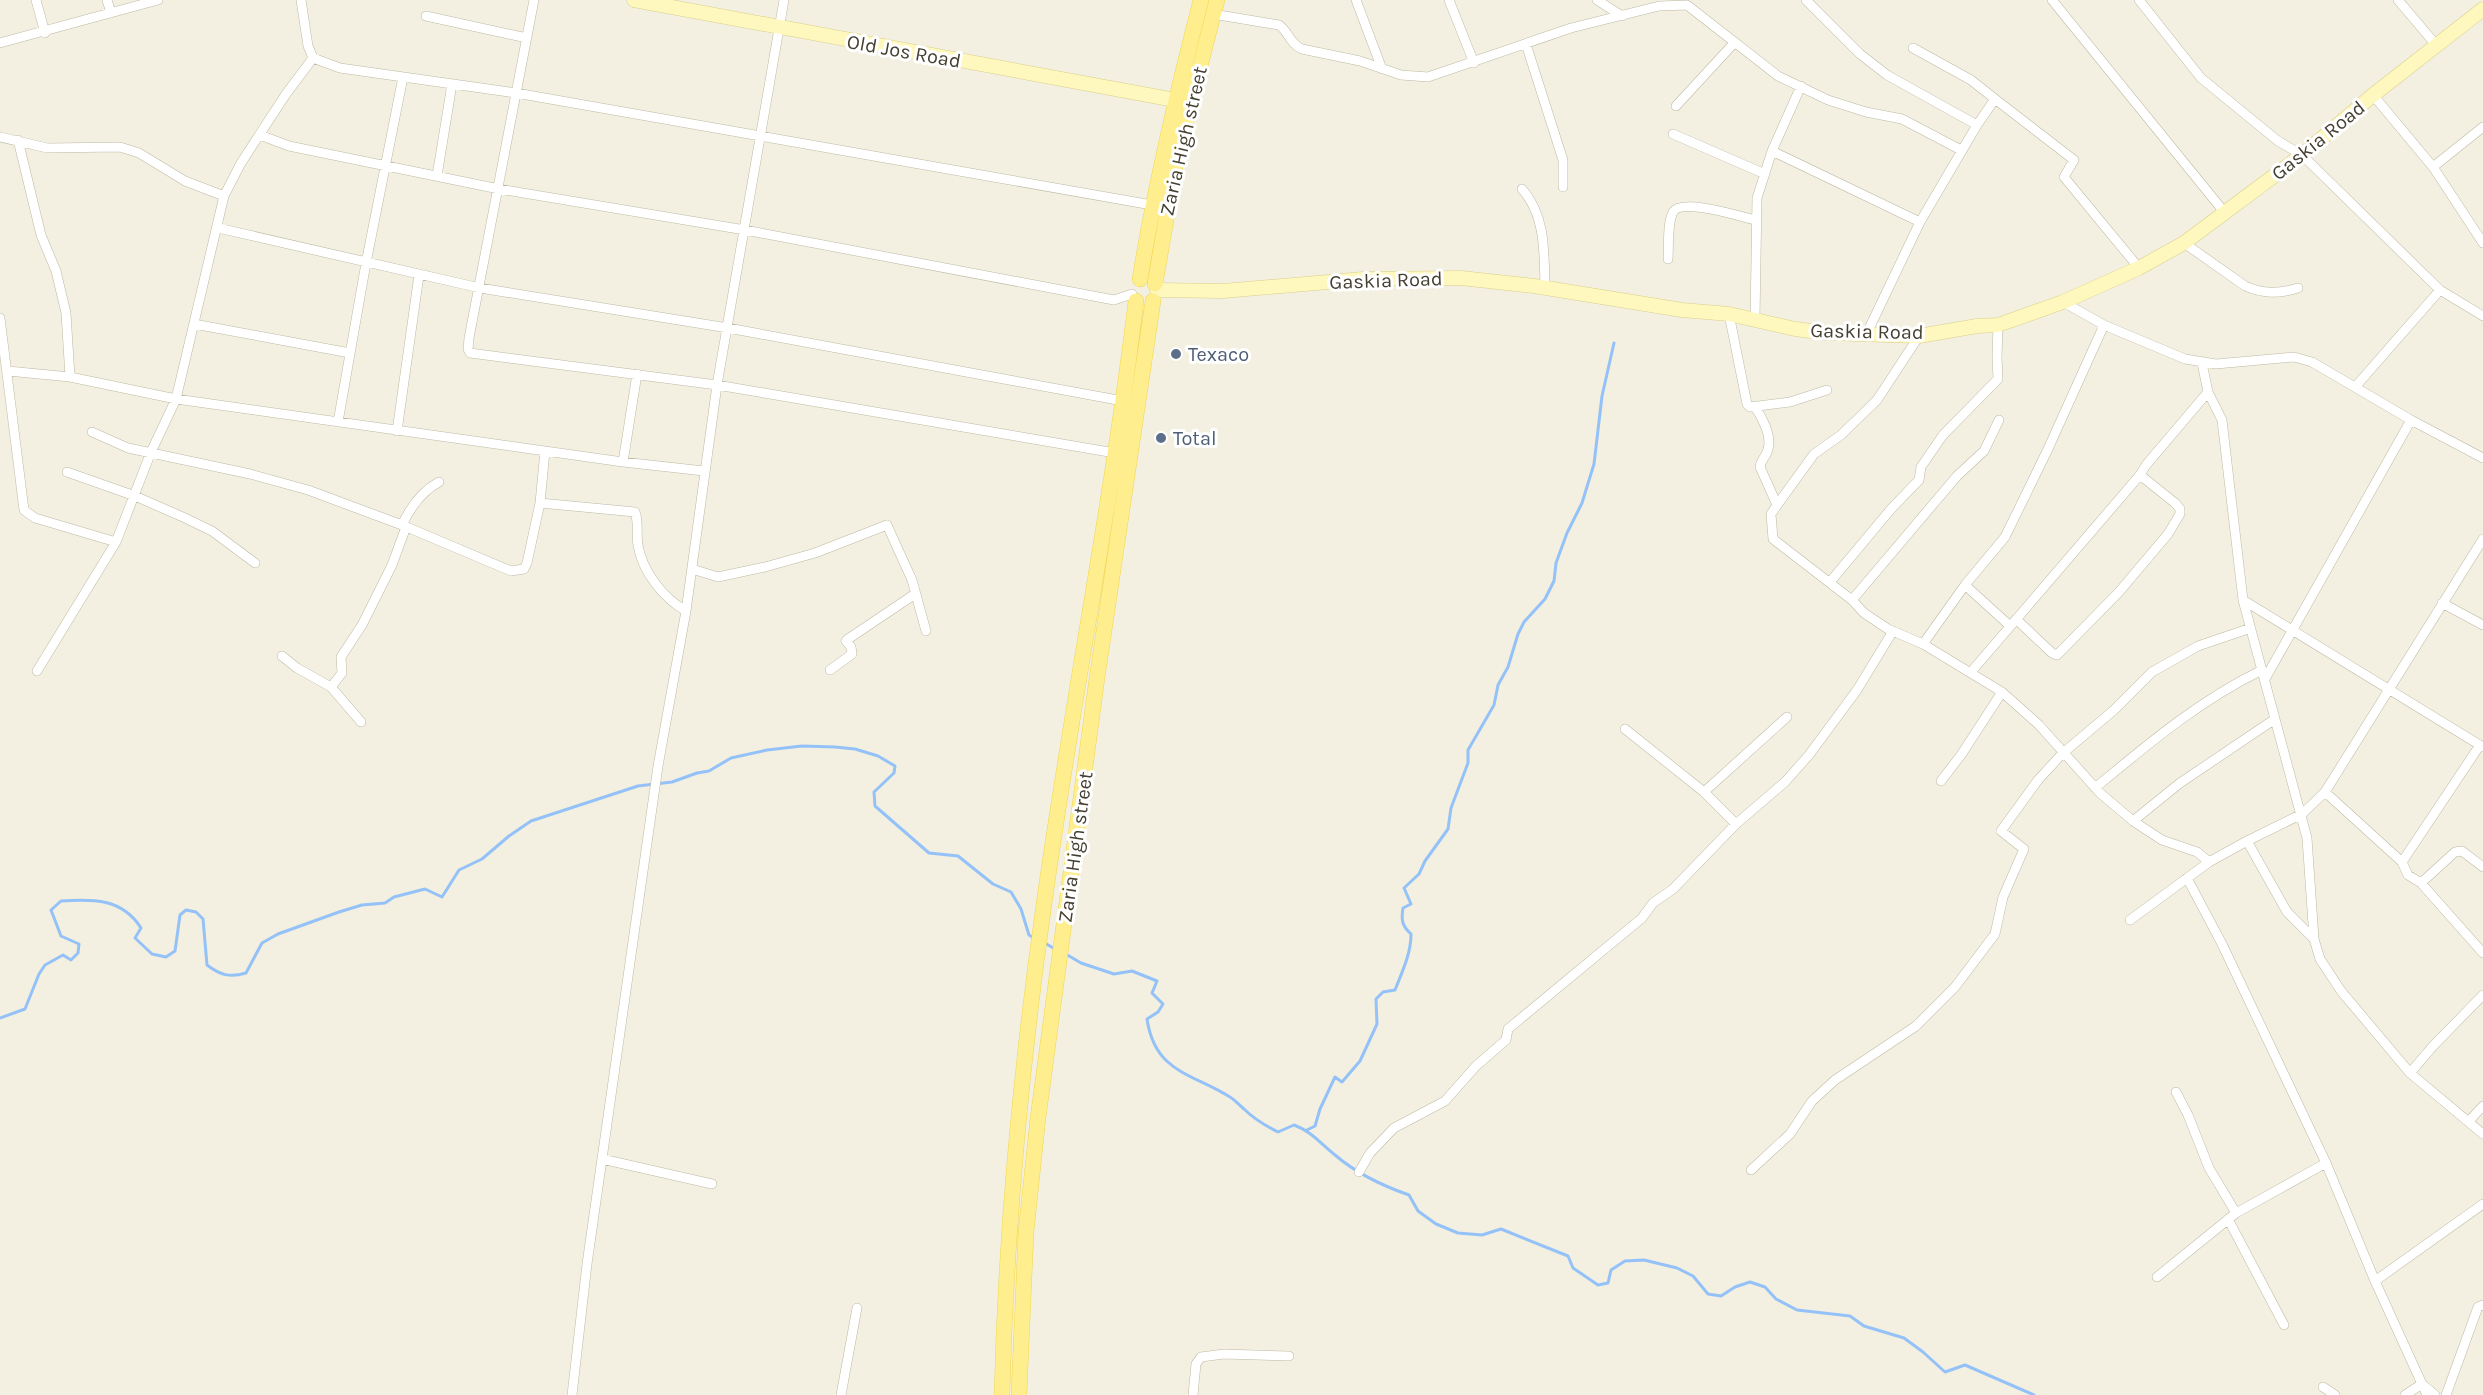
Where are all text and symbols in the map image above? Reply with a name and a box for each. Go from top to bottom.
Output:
street label: Old Jos Road [845,30,963,73]
street label: Zaria High street [1155,64,1212,218]
street label: Gaskia Road [2267,96,2370,185]
street label: Gaskia Road [1329,267,1443,294]
street label: Gaskia Road [1810,319,1924,344]
place label: Texaco [1188,343,1249,366]
marker: Texaco [1169,347,1183,361]
place label: Total [1173,427,1217,450]
marker: Total [1154,431,1168,445]
street label: Zaria High street [1053,769,1098,924]

